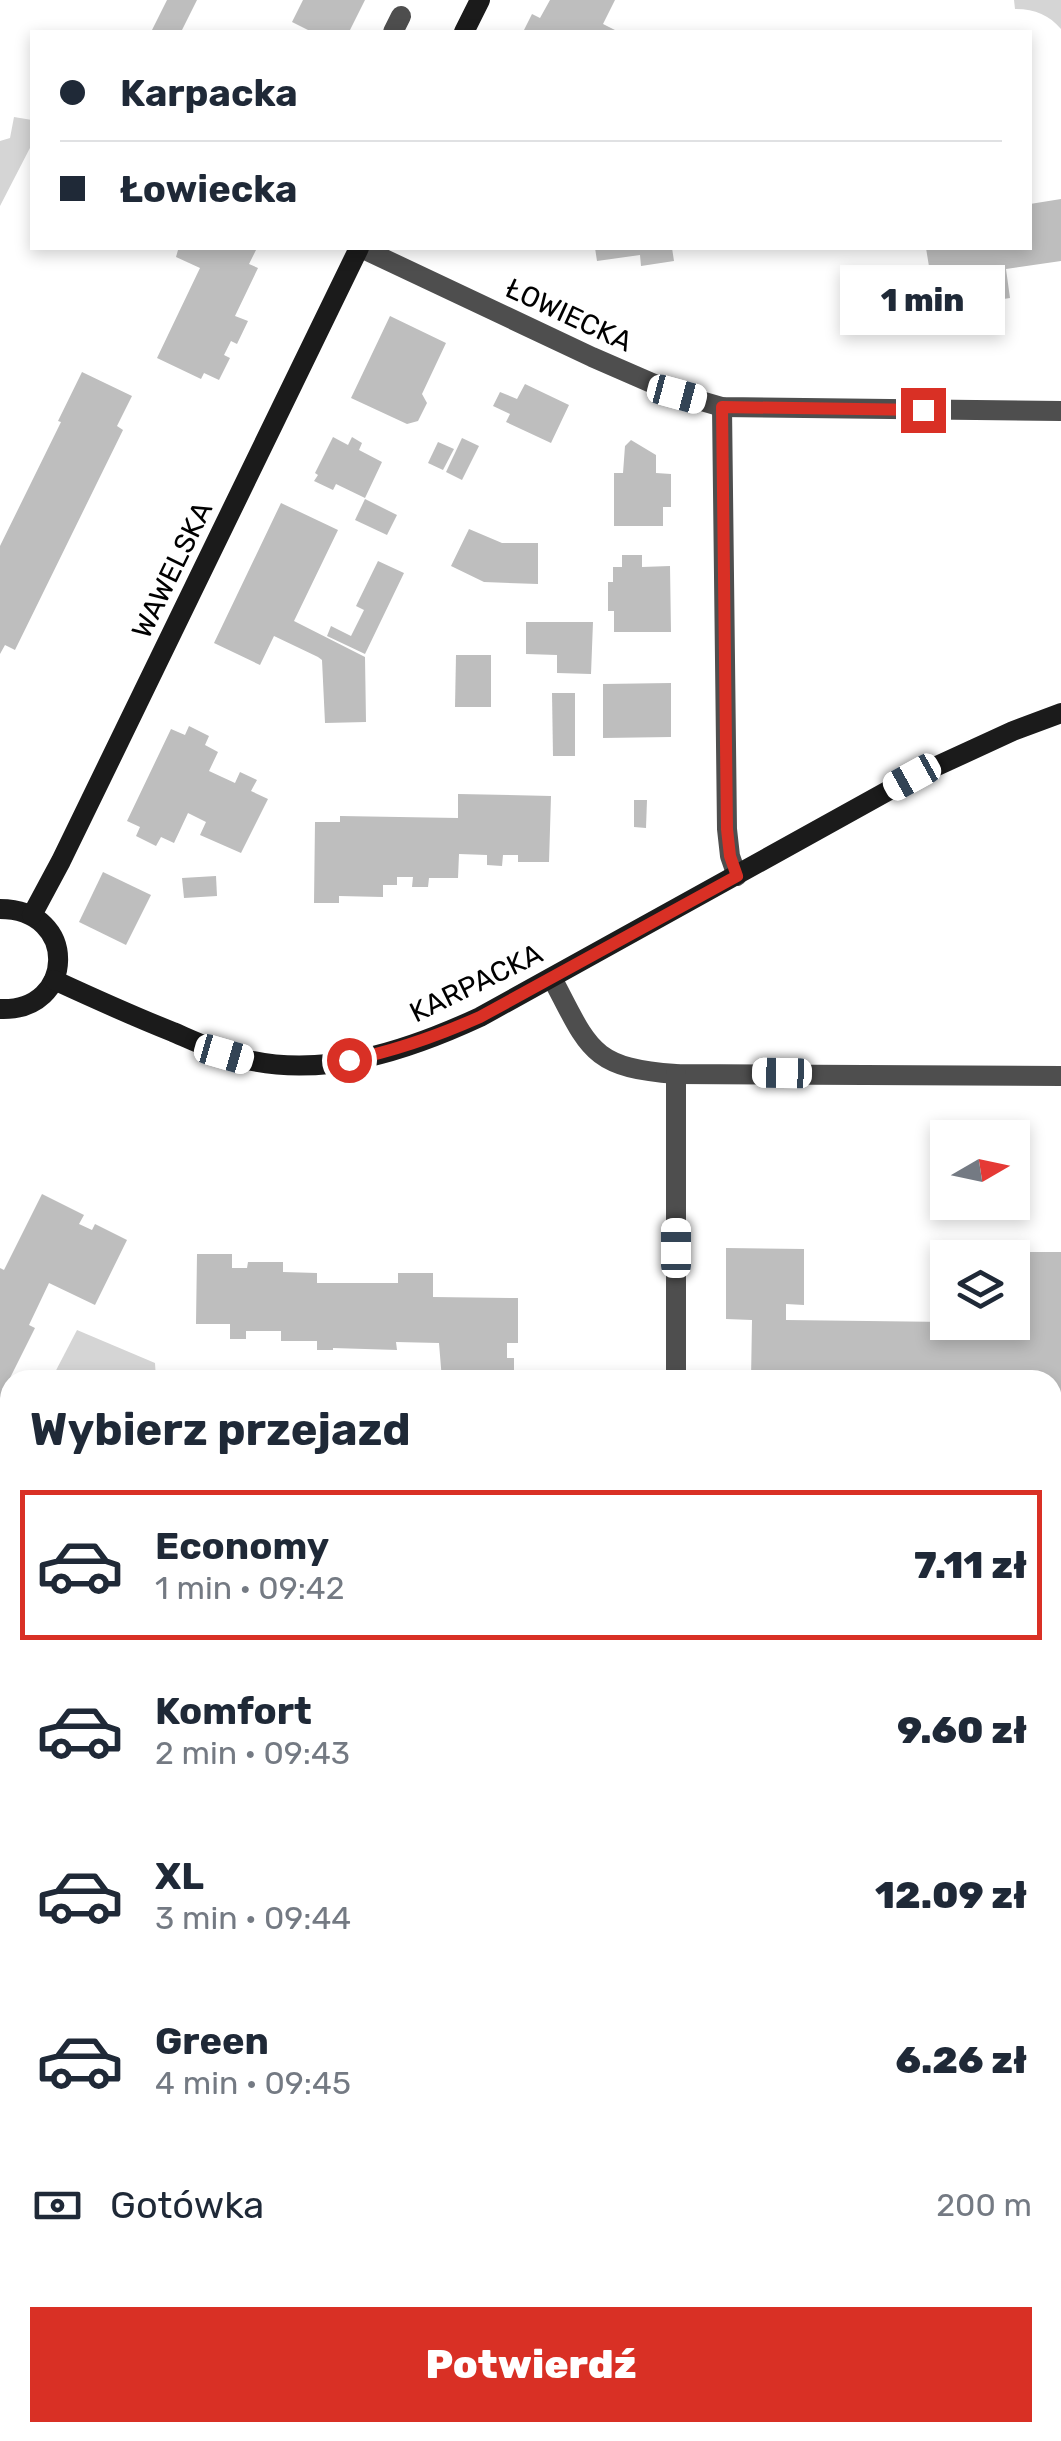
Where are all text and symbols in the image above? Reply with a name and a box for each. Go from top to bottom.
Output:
text: Karpacka [120,70,298,116]
text: Łowiecka [120,166,297,212]
callout: 1 min [840,265,1006,335]
street label: ŁOWIECKA [501,271,638,359]
text: 1 min [881,281,964,319]
car [644,372,710,416]
route end [901,388,946,433]
street label: WAWELSKA [125,496,219,644]
car [878,749,946,805]
street label: KARPACKA [404,937,548,1029]
car [191,1031,257,1077]
route start [327,1038,372,1083]
car [752,1057,812,1089]
north arrow [930,1120,1030,1220]
map controls [930,1120,1030,1340]
car [661,1218,691,1278]
button: layers [930,1240,1030,1340]
text: Wybierz przejazd [30,1403,411,1456]
icon: car [35,1520,125,1610]
text: Economy [155,1523,329,1569]
text: 7.11 zł [914,1542,1027,1588]
text: 1 min · 09:42 [155,1569,345,1607]
icon: car [35,1685,125,1775]
text: Komfort [155,1688,312,1734]
text: 9.60 zł [897,1707,1027,1753]
text: 2 min · 09:43 [155,1734,350,1772]
icon: car [35,1850,125,1940]
text: XL [155,1853,204,1899]
text: 12.09 zł [875,1872,1027,1918]
text: 3 min · 09:44 [155,1899,351,1937]
icon: car [35,2015,125,2105]
text: Green [155,2018,269,2064]
text: 6.26 zł [896,2037,1027,2083]
text: 4 min · 09:45 [155,2064,351,2102]
icon: cash [30,2178,85,2233]
text: Gotówka [110,2182,264,2228]
text: 200 m [936,2186,1032,2224]
button: Potwierdź [30,2307,1032,2422]

